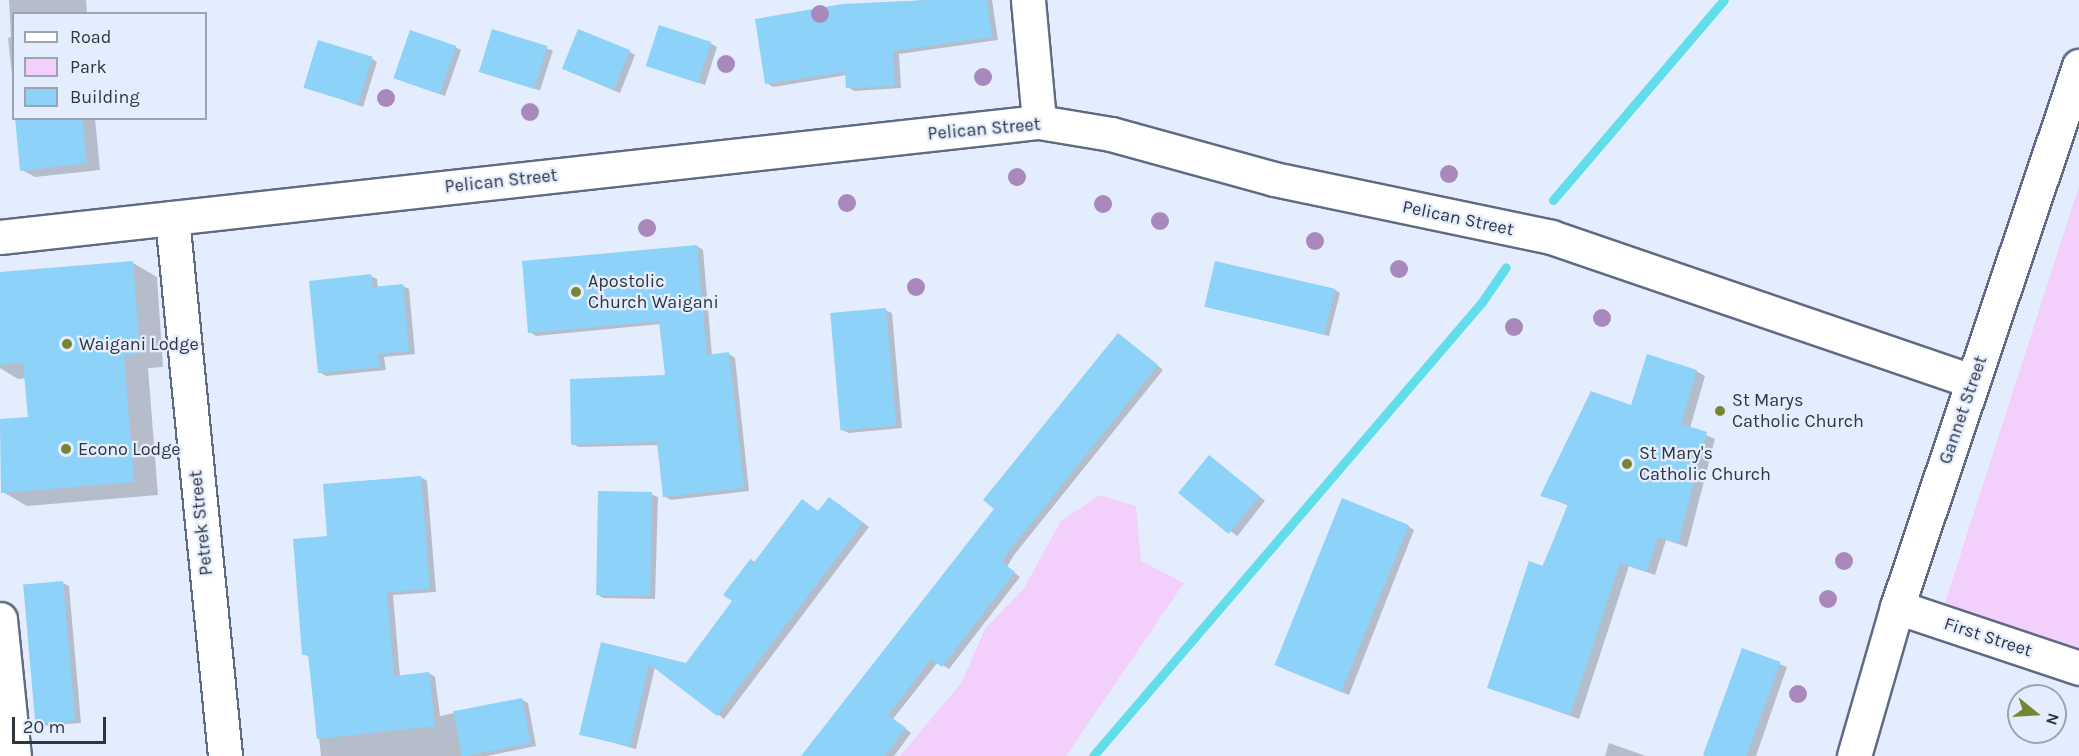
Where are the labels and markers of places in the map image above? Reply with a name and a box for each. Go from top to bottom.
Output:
place label: Apostolic Church Waigani [588,271,719,314]
marker: Apostolic Church Waigani [569,285,583,299]
place label: Waigani Lodge [79,333,199,355]
marker: Waigani Lodge [60,337,74,351]
place label: St Marys Catholic Church [1732,390,1864,432]
marker: St Marys Catholic Church [1713,404,1727,418]
place label: Econo Lodge [78,438,181,460]
marker: Econo Lodge [59,442,73,456]
place label: St Mary's Catholic Church [1639,443,1771,486]
marker: St Mary's Catholic Church [1620,457,1634,471]

